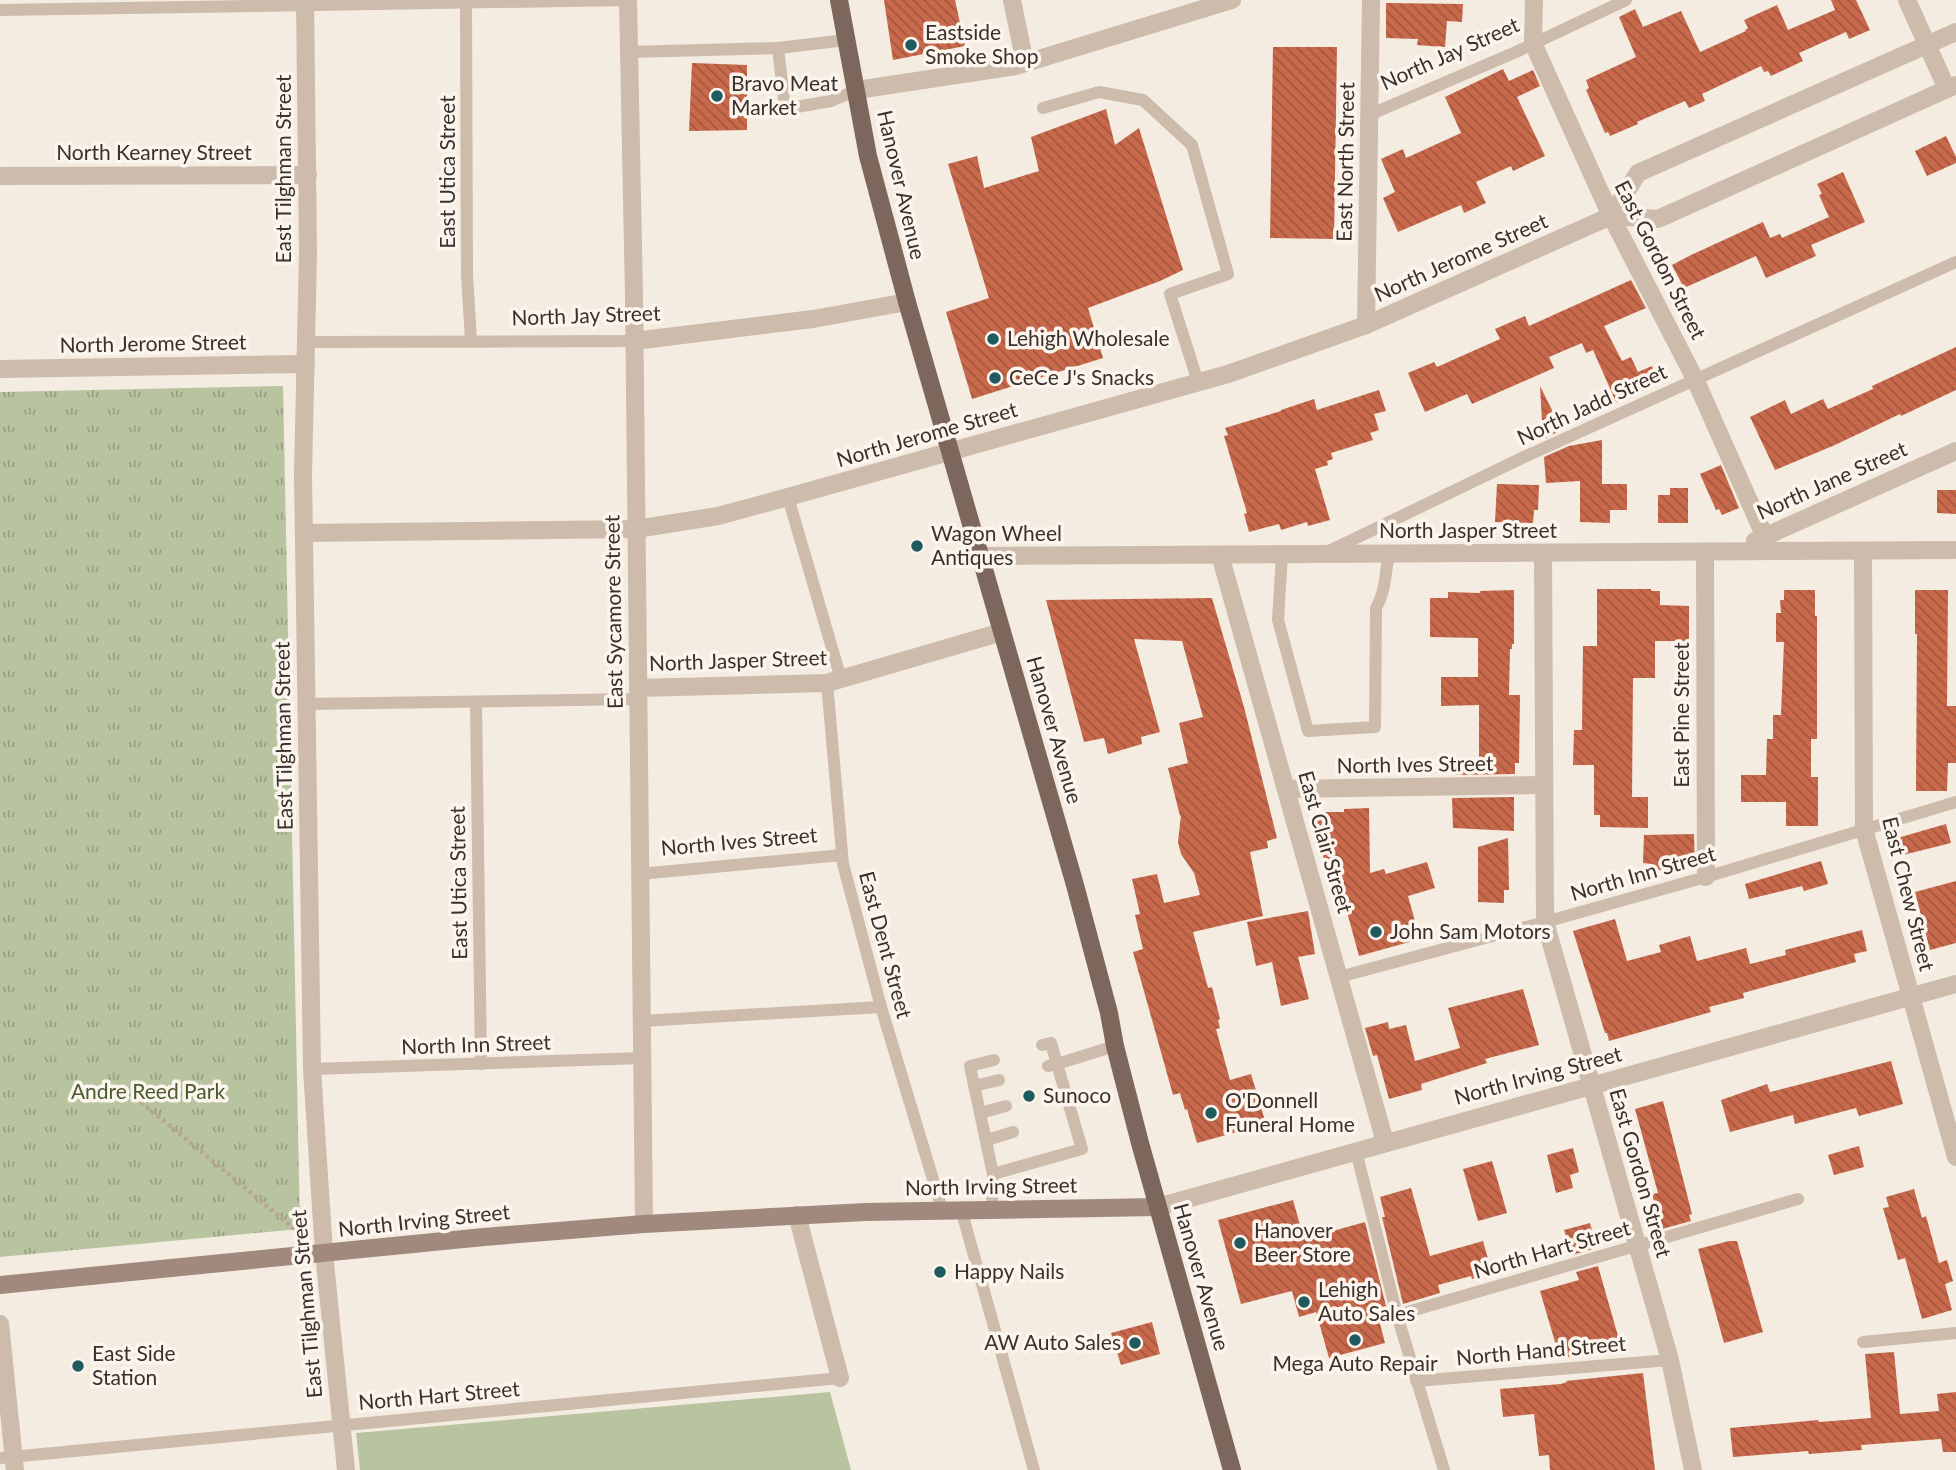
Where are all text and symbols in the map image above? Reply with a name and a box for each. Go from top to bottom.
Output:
street label: North Jay Street [1376,11,1523,94]
place label: Eastside Smoke Shop [925,19,1038,68]
marker: Eastside Smoke Shop [903,37,919,53]
place label: Bravo Meat Market [731,70,838,119]
street label: East Tilghman Street [270,74,295,263]
street label: East North Street [1331,81,1358,242]
marker: Bravo Meat Market [709,88,725,104]
street label: East Utica Street [434,95,459,249]
street label: Hanover Avenue [873,108,932,262]
street label: North Kearney Street [56,139,252,164]
street label: East Gordon Street [1611,176,1712,343]
street label: North Jerome Street [1370,207,1551,306]
street label: North Jay Street [511,299,661,330]
place label: Lehigh Wholesale [1007,325,1169,350]
street label: North Jerome Street [59,328,247,357]
marker: Lehigh Wholesale [985,331,1001,347]
street label: North Jadd Street [1513,358,1671,449]
place label: CeCe J's Snacks [1009,364,1154,389]
marker: CeCe J's Snacks [987,370,1003,386]
street label: North Jerome Street [833,396,1020,471]
street label: North Jane Street [1752,435,1911,524]
street label: East Sycamore Street [598,514,627,709]
street label: North Jasper Street [1379,517,1557,542]
place label: Wagon Wheel Antiques [931,520,1062,569]
marker: Wagon Wheel Antiques [909,538,925,554]
street label: East Tilghman Street [268,641,297,831]
street label: East Pine Street [1668,642,1693,788]
street label: North Jasper Street [649,644,828,675]
street label: Hanover Avenue [1022,653,1088,806]
street label: North Ives Street [1336,750,1494,777]
street label: East Clair Street [1294,768,1359,916]
street label: East Utica Street [444,805,471,960]
street label: East Chew Street [1878,814,1941,974]
street label: North Ives Street [660,821,819,860]
street label: North Inn Street [1567,840,1718,905]
street label: East Dent Street [855,868,918,1021]
place label: John Sam Motors [1390,918,1551,943]
marker: John Sam Motors [1368,924,1384,940]
street label: North Inn Street [401,1028,552,1059]
street label: North Irving Street [1451,1040,1625,1109]
park label: Andre Reed Park [71,1078,225,1103]
place label: Sunoco [1043,1082,1111,1107]
street label: East Gordon Street [1605,1085,1678,1261]
place label: O'Donnell Funeral Home [1225,1087,1355,1136]
marker: Sunoco [1021,1088,1037,1104]
marker: O'Donnell Funeral Home [1203,1105,1219,1121]
street label: North Irving Street [905,1171,1078,1200]
street label: North Irving Street [337,1198,511,1241]
street label: Hanover Avenue [1169,1200,1235,1353]
street label: East Tilghman Street [285,1208,326,1399]
street label: North Hart Street [1470,1214,1633,1283]
place label: Hanover Beer Store [1254,1217,1351,1266]
marker: Hanover Beer Store [1232,1235,1248,1251]
place label: Happy Nails [954,1258,1064,1283]
marker: Happy Nails [932,1264,948,1280]
place label: Lehigh Auto Sales [1318,1276,1415,1325]
marker: Lehigh Auto Sales [1296,1294,1312,1310]
place label: AW Auto Sales [984,1329,1121,1354]
street label: North Hand Street [1455,1330,1627,1369]
marker: Mega Auto Repair [1347,1332,1363,1348]
marker: AW Auto Sales [1127,1335,1143,1351]
place label: East Side Station [92,1340,176,1389]
place label: Mega Auto Repair [1272,1350,1438,1375]
marker: East Side Station [70,1358,86,1374]
street label: North Hart Street [357,1375,521,1414]

